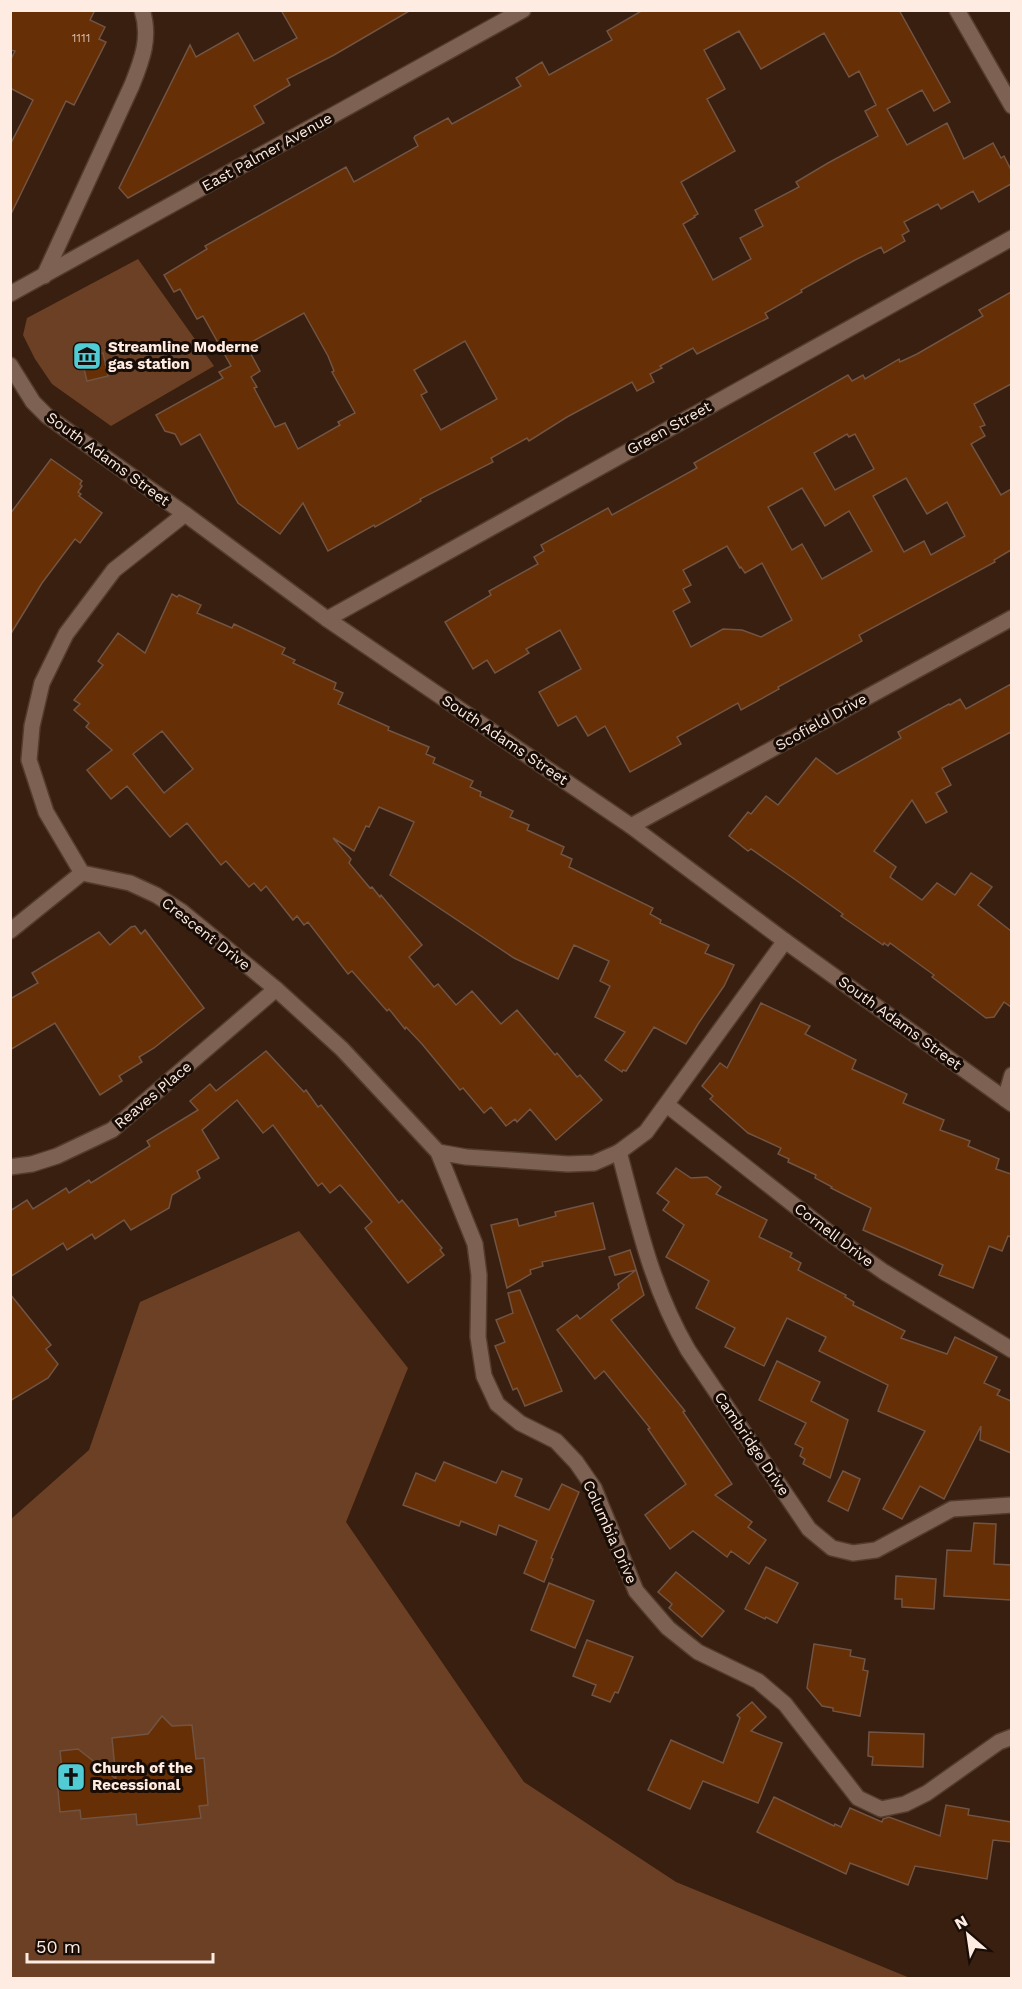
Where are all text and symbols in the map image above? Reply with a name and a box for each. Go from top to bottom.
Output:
house number: 1111 [72,31,90,45]
street label: East Palmer Avenue [199,109,335,195]
place label: Streamline Moderne gas station [108,338,259,373]
museum icon: Streamline Moderne gas station [71,340,103,372]
street label: Green Street [624,397,715,459]
street label: South Adams Street [43,408,174,510]
street label: Scofield Drive [772,689,870,755]
street label: South Adams Street [439,691,572,789]
street label: Crescent Drive [158,894,254,974]
street label: South Adams Street [835,972,966,1074]
street label: Reaves Place [111,1057,195,1133]
street label: Cornell Drive [791,1199,877,1271]
street label: Cambridge Drive [711,1389,793,1499]
street label: Columbia Drive [579,1477,641,1587]
place label: Church of the Recessional [92,1759,193,1794]
church icon: Church of the Recessional [55,1761,87,1793]
north arrow [938,1905,998,1965]
text: N [951,1911,971,1934]
scale bar [27,1926,213,1964]
text: 50 m [36,1936,81,1957]

